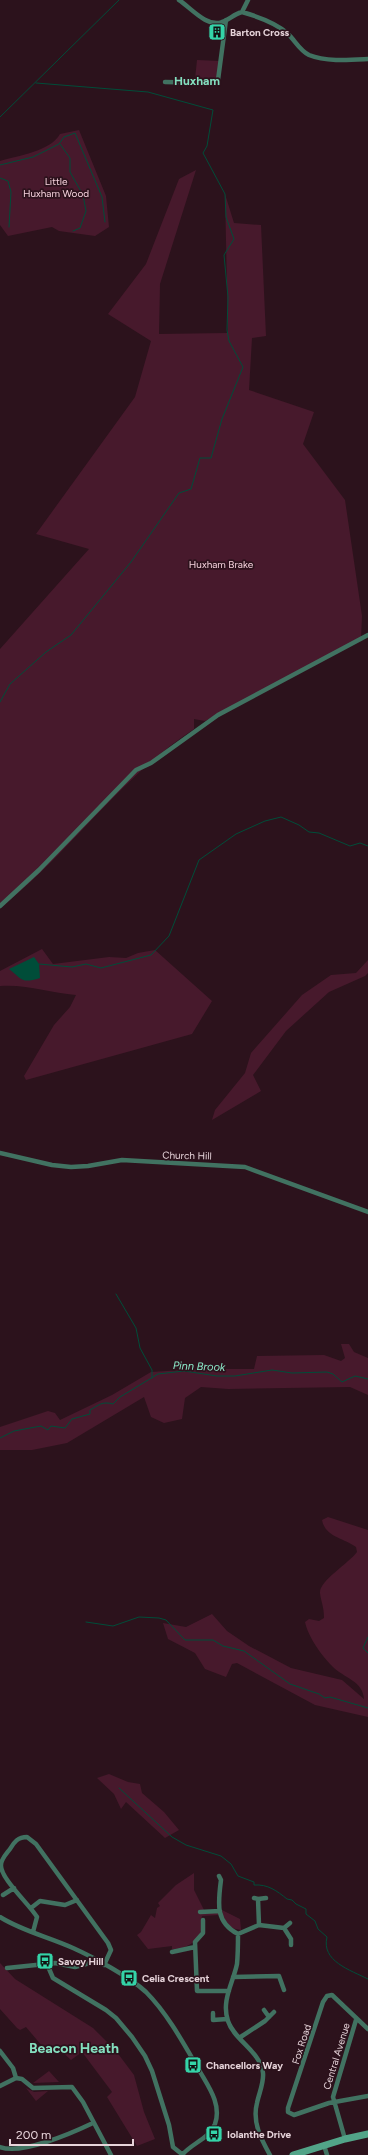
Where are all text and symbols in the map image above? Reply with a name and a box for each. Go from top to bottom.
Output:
building icon: Barton Cross [207,22,227,42]
place label: Barton Cross [230,26,290,39]
district label: Huxham [174,74,220,88]
park label: Little Huxham Wood [23,175,89,200]
park label: Huxham Brake [189,558,254,571]
street label: Church Hill [162,1149,212,1162]
water label: Pinn Brook [173,1359,226,1374]
bus stop icon: Savoy Hill [35,1951,55,1971]
place label: Savoy Hill [58,1955,103,1968]
bus stop icon: Celia Crescent [119,1968,139,1988]
place label: Celia Crescent [142,1972,210,1985]
street label: Central Avenue [320,2021,353,2091]
street label: Fox Road [289,2022,314,2066]
district label: Beacon Heath [29,2040,119,2057]
bus stop icon: Chancellors Way [183,2055,203,2075]
place label: Chancellors Way [206,2059,283,2072]
scale bar [10,2121,133,2147]
bus stop icon: Iolanthe Drive [204,2124,224,2144]
text: 200 m [16,2128,51,2142]
place label: Iolanthe Drive [227,2128,292,2141]

